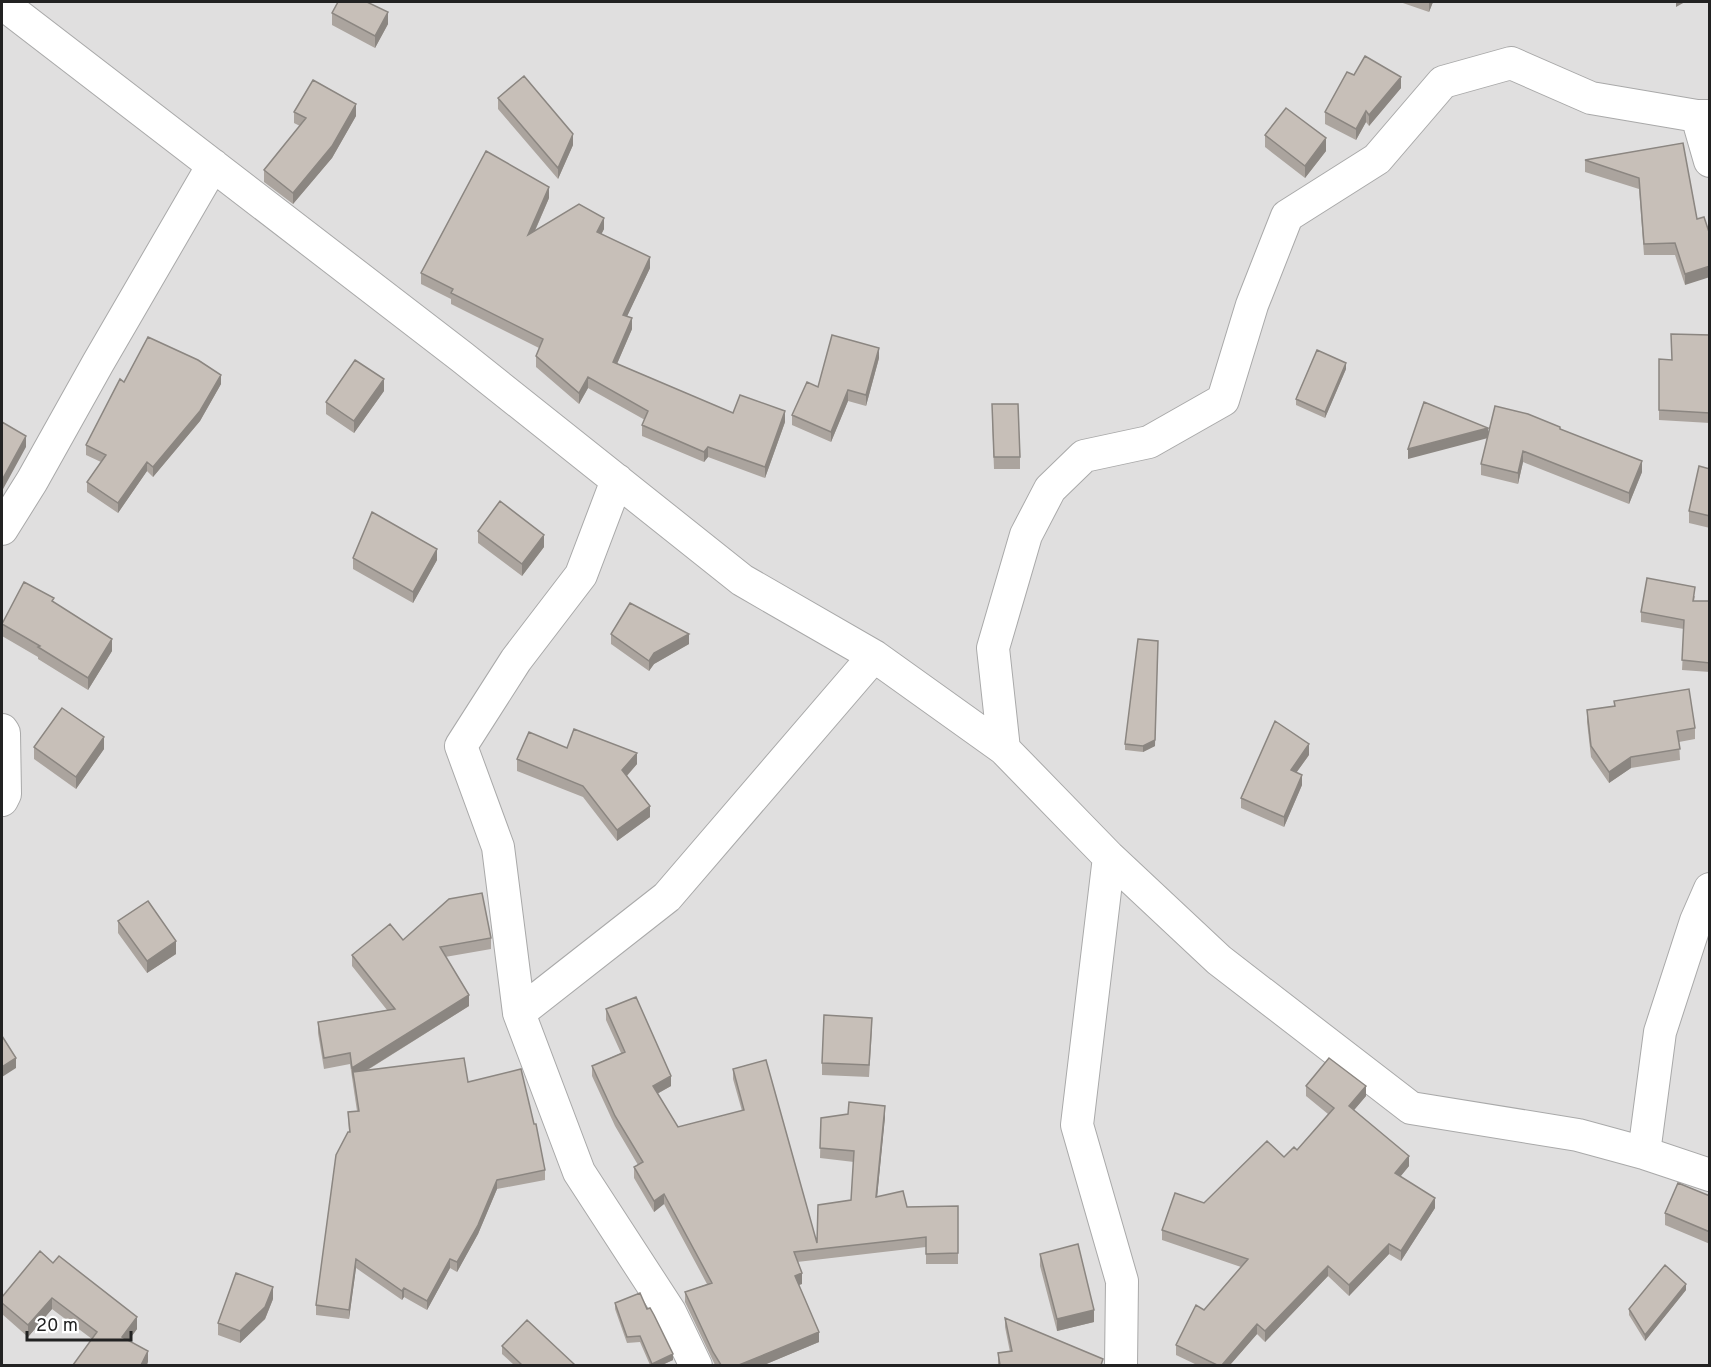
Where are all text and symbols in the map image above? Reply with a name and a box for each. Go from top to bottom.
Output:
scale bar [27,1304,130,1342]
text: 20 m [36,1315,78,1338]

